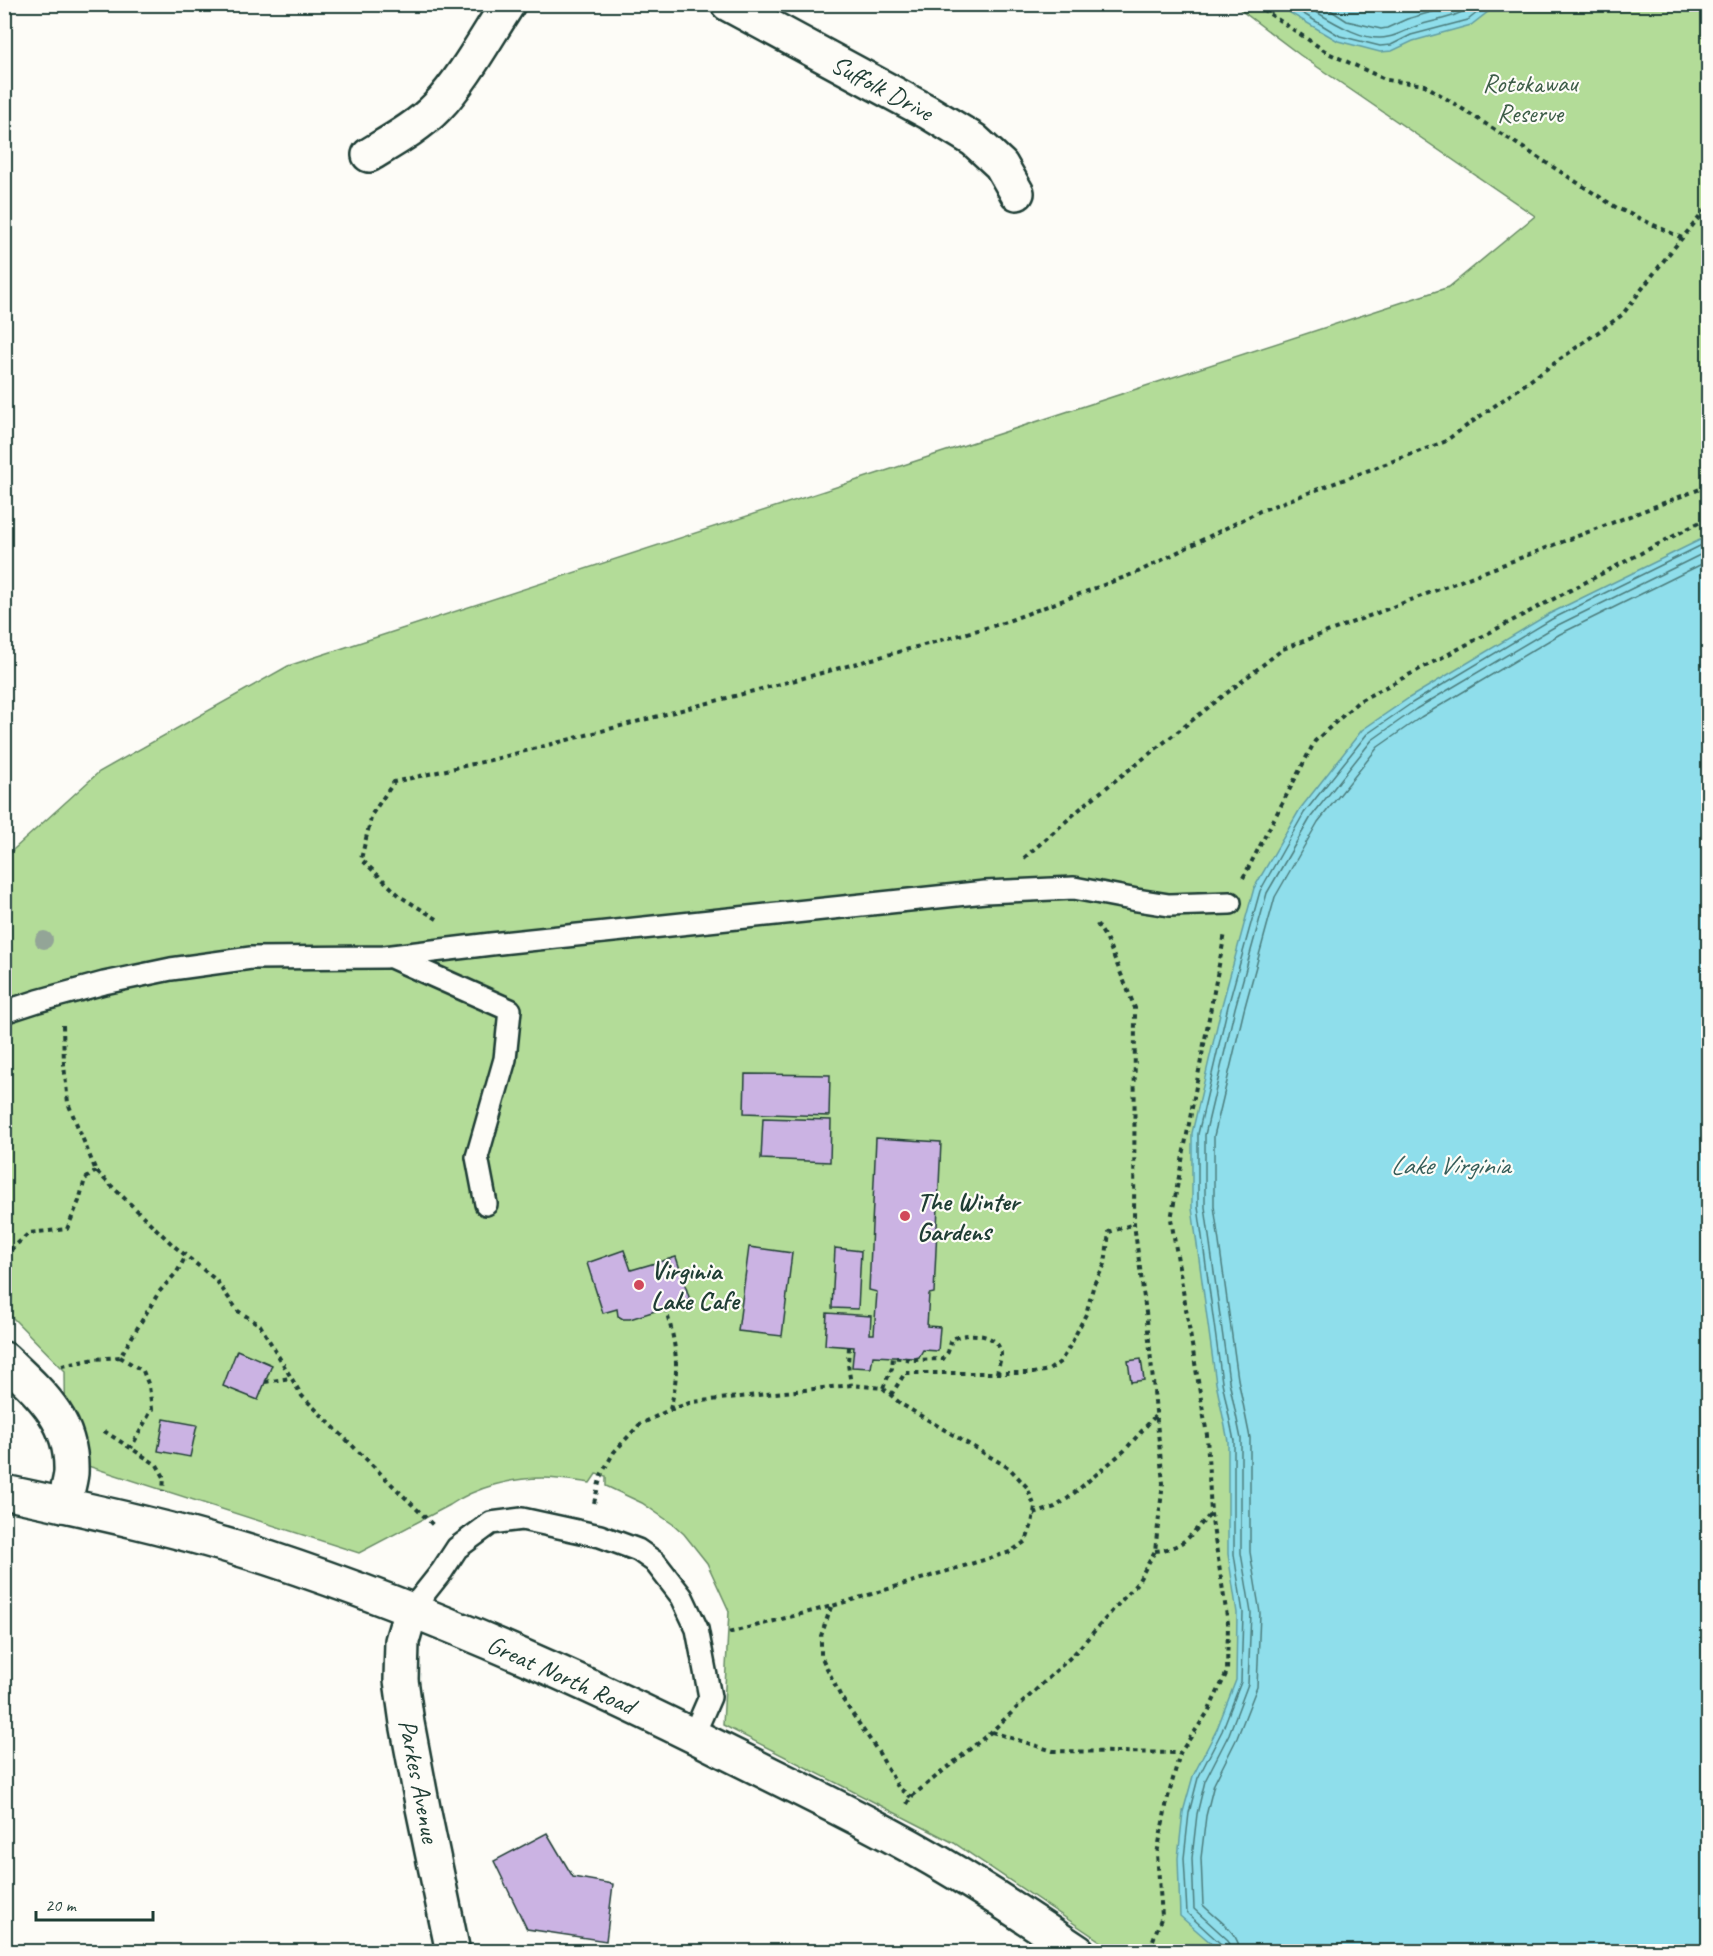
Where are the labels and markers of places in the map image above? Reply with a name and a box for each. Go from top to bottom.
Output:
place label: The Winter Gardens [917,1185,1022,1248]
marker: The Winter Gardens [898,1209,912,1223]
place label: Virginia Lake Cafe [651,1254,741,1317]
marker: Virginia Lake Cafe [632,1278,646,1292]

